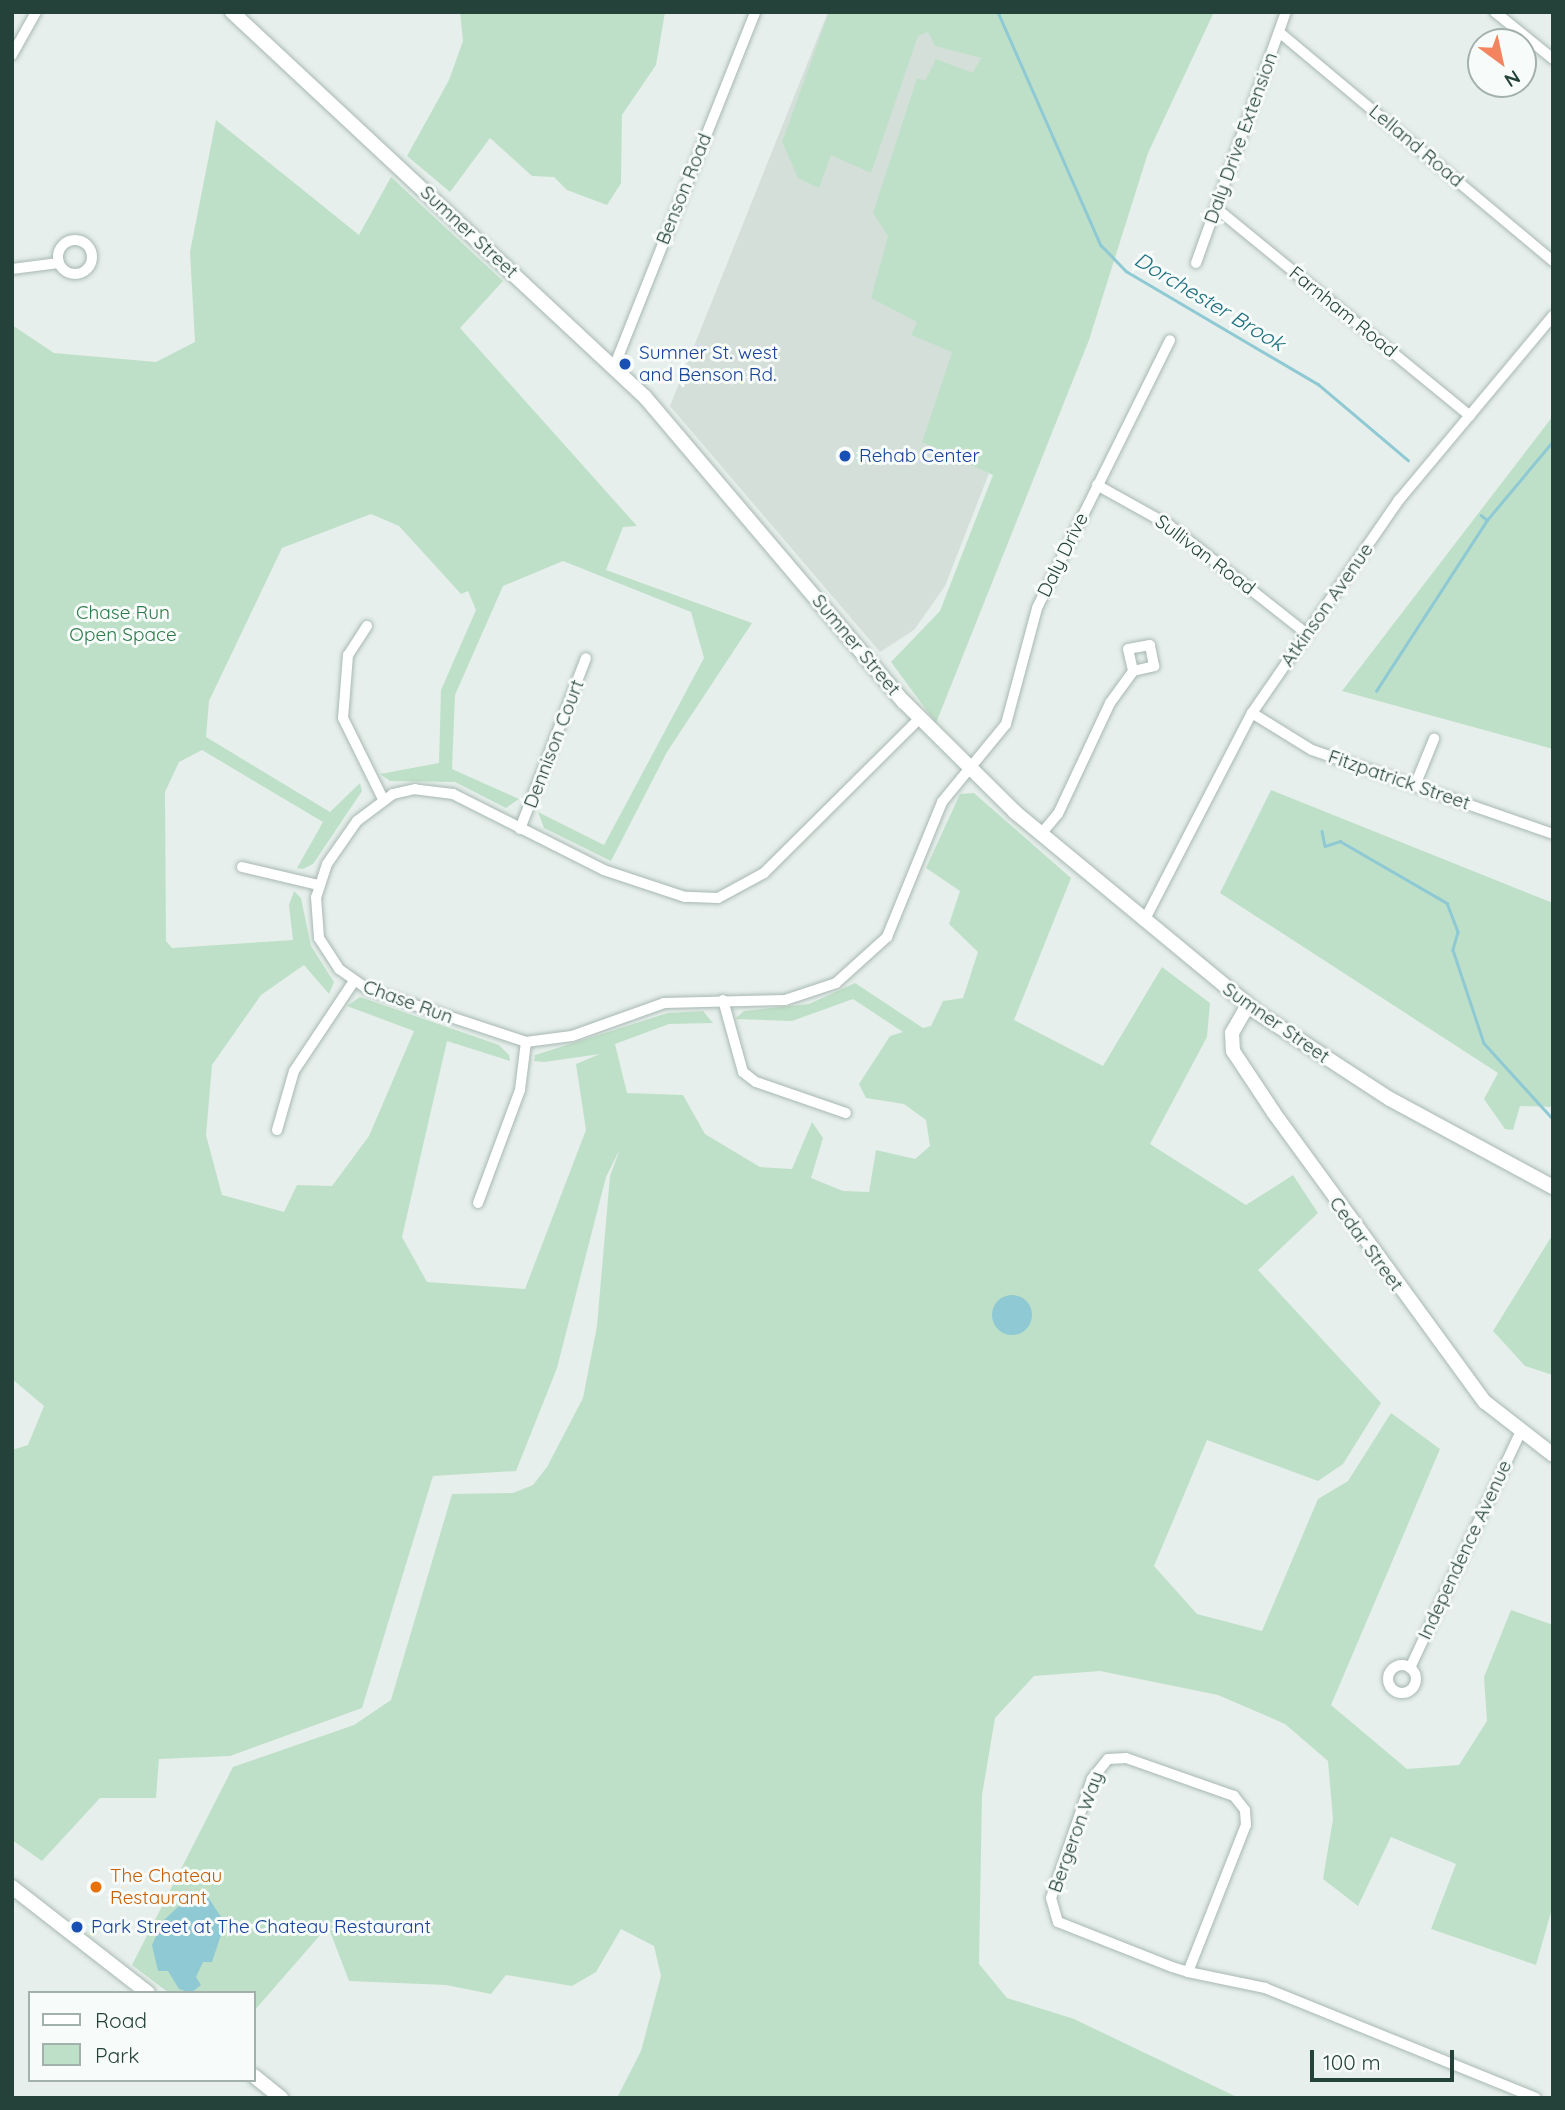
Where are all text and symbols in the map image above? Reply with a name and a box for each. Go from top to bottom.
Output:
north arrow [1467,28,1537,98]
street label: Daly Drive Extension [1199,49,1283,227]
text: N [1500,65,1525,93]
street label: Lelland Road [1364,100,1468,192]
street label: Benson Road [651,130,717,248]
street label: Sumner Street [416,181,522,283]
water label: Dorchester Brook [1130,246,1290,356]
street label: Farnham Road [1284,262,1402,362]
place label: Sumner St. west and Benson Rd. [639,342,778,386]
marker: Sumner St. west and Benson Rd. [617,356,633,372]
place label: Rehab Center [859,445,980,467]
marker: Rehab Center [837,448,853,464]
street label: Daly Drive [1033,509,1093,601]
street label: Sullivan Road [1151,510,1259,600]
street label: Atkinson Avenue [1276,539,1378,671]
street label: Sumner Street [807,590,905,700]
park label: Chase Run Open Space [69,602,177,646]
street label: Dennison Court [519,677,589,811]
street label: Fitzpatrick Street [1325,745,1473,815]
street label: Chase Run [360,975,456,1029]
street label: Sumner Street [1218,978,1334,1068]
street label: Cedar Street [1324,1193,1408,1295]
street label: Independence Avenue [1413,1457,1517,1643]
street label: Bergeron Way [1044,1768,1108,1896]
place label: The Chateau Restaurant [110,1865,222,1909]
marker: The Chateau Restaurant [88,1879,104,1895]
place label: Park Street at The Chateau Restaurant [91,1916,431,1938]
marker: Park Street at The Chateau Restaurant [69,1919,85,1935]
legend [28,1991,256,2082]
text: Road [95,2007,147,2033]
scale bar [1313,2036,1456,2080]
text: Park [95,2042,139,2068]
text: 100 m [1323,2049,1381,2075]

